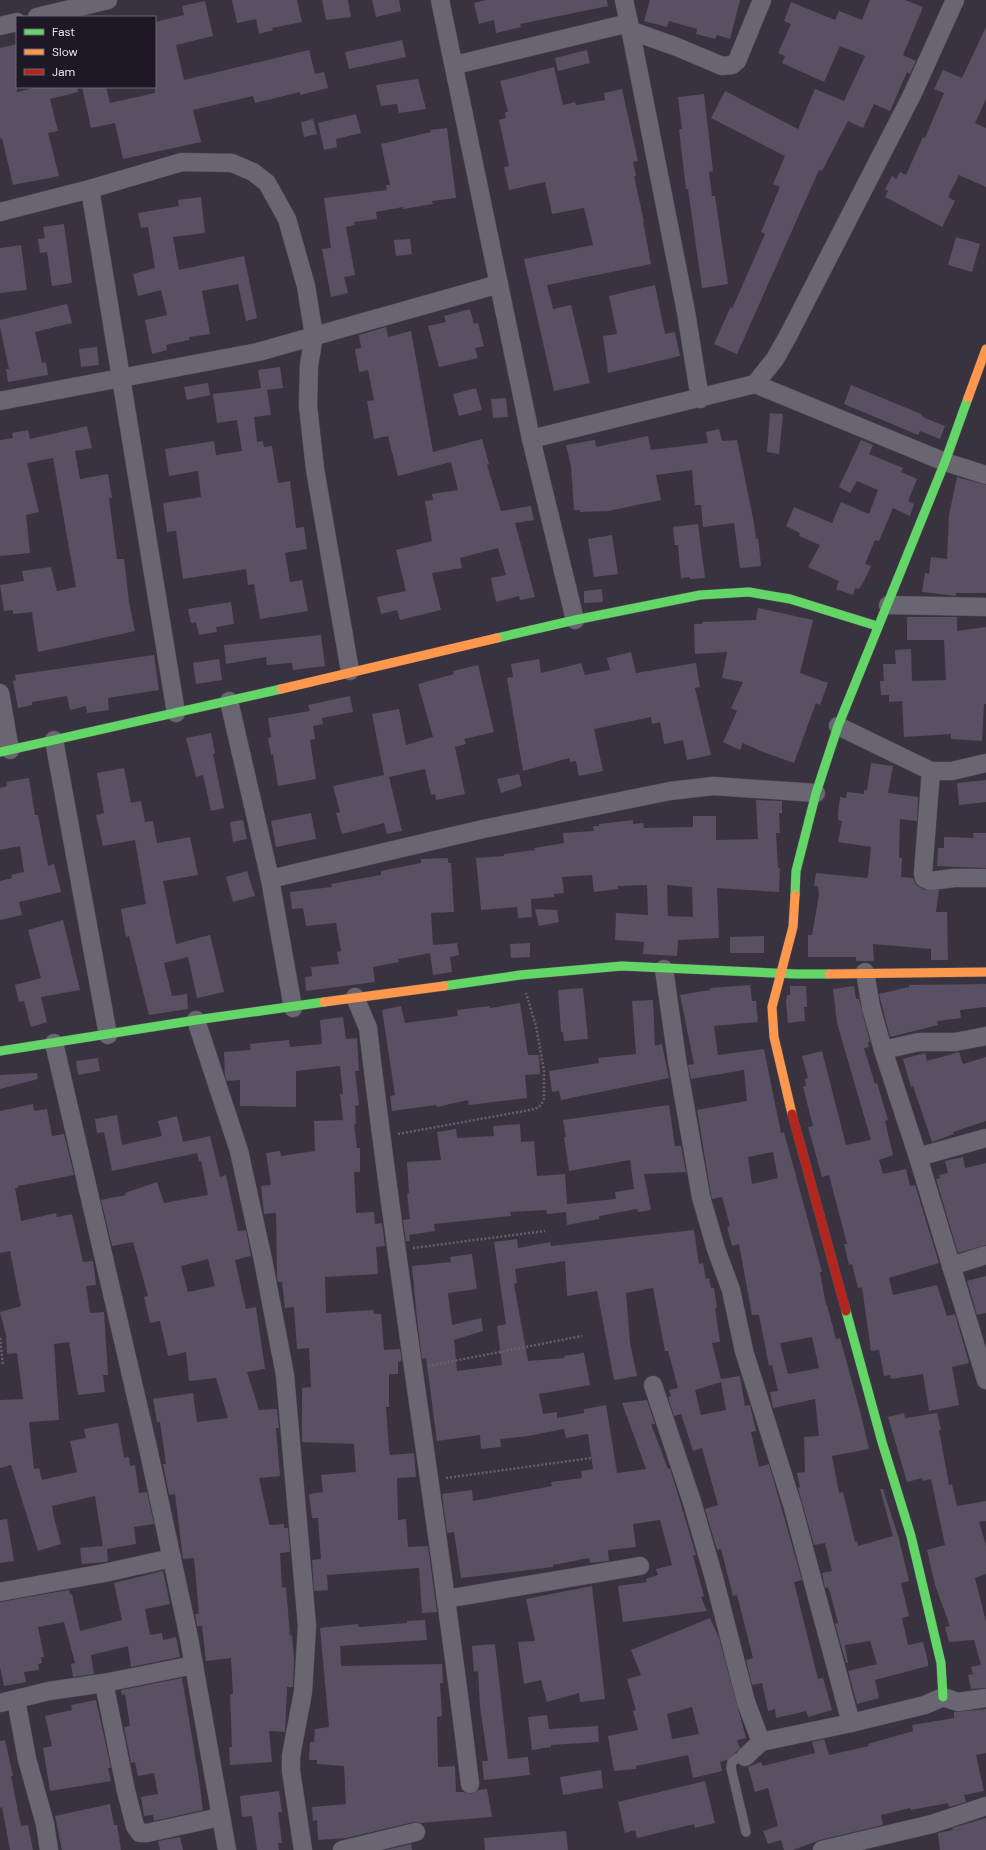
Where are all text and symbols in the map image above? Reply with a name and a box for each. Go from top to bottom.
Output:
legend [16,16,156,88]
text: Fast [52,24,75,40]
text: Slow [52,44,78,60]
text: Jam [52,64,75,80]

